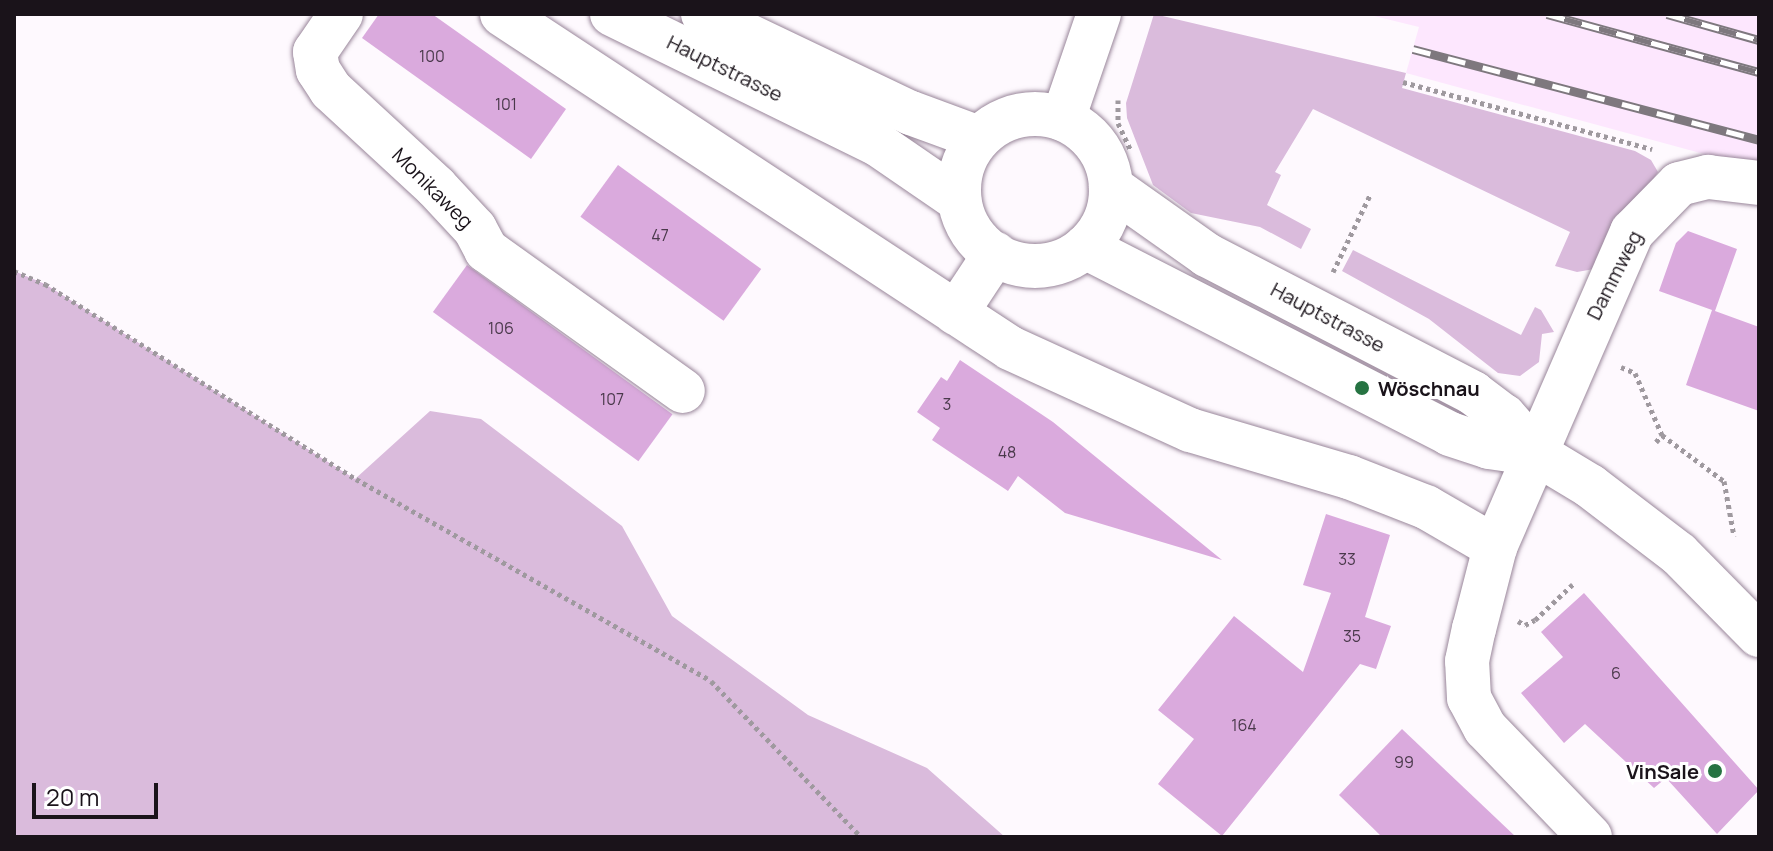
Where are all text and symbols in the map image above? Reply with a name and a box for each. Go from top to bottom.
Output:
street label: Hauptstrasse [663,30,787,106]
house number: 100 [419,46,445,66]
house number: 101 [495,94,517,114]
street label: Monikaweg [388,143,478,233]
house number: 47 [651,225,669,245]
street label: Dammweg [1581,226,1647,324]
street label: Hauptstrasse [1267,277,1389,357]
house number: 106 [488,318,514,338]
place label: Wöschnau [1378,376,1480,400]
marker: Wöschnau [1353,379,1371,397]
house number: 107 [600,389,624,409]
house number: 3 [943,394,951,414]
house number: 48 [998,442,1016,462]
house number: 33 [1338,549,1356,569]
house number: 35 [1343,626,1361,646]
house number: 6 [1611,663,1621,683]
house number: 164 [1231,715,1257,735]
house number: 99 [1394,752,1414,772]
place label: VinSale [1626,759,1699,783]
marker: VinSale [1706,762,1724,780]
scale bar [36,767,162,817]
text: 20 m [46,780,99,813]

